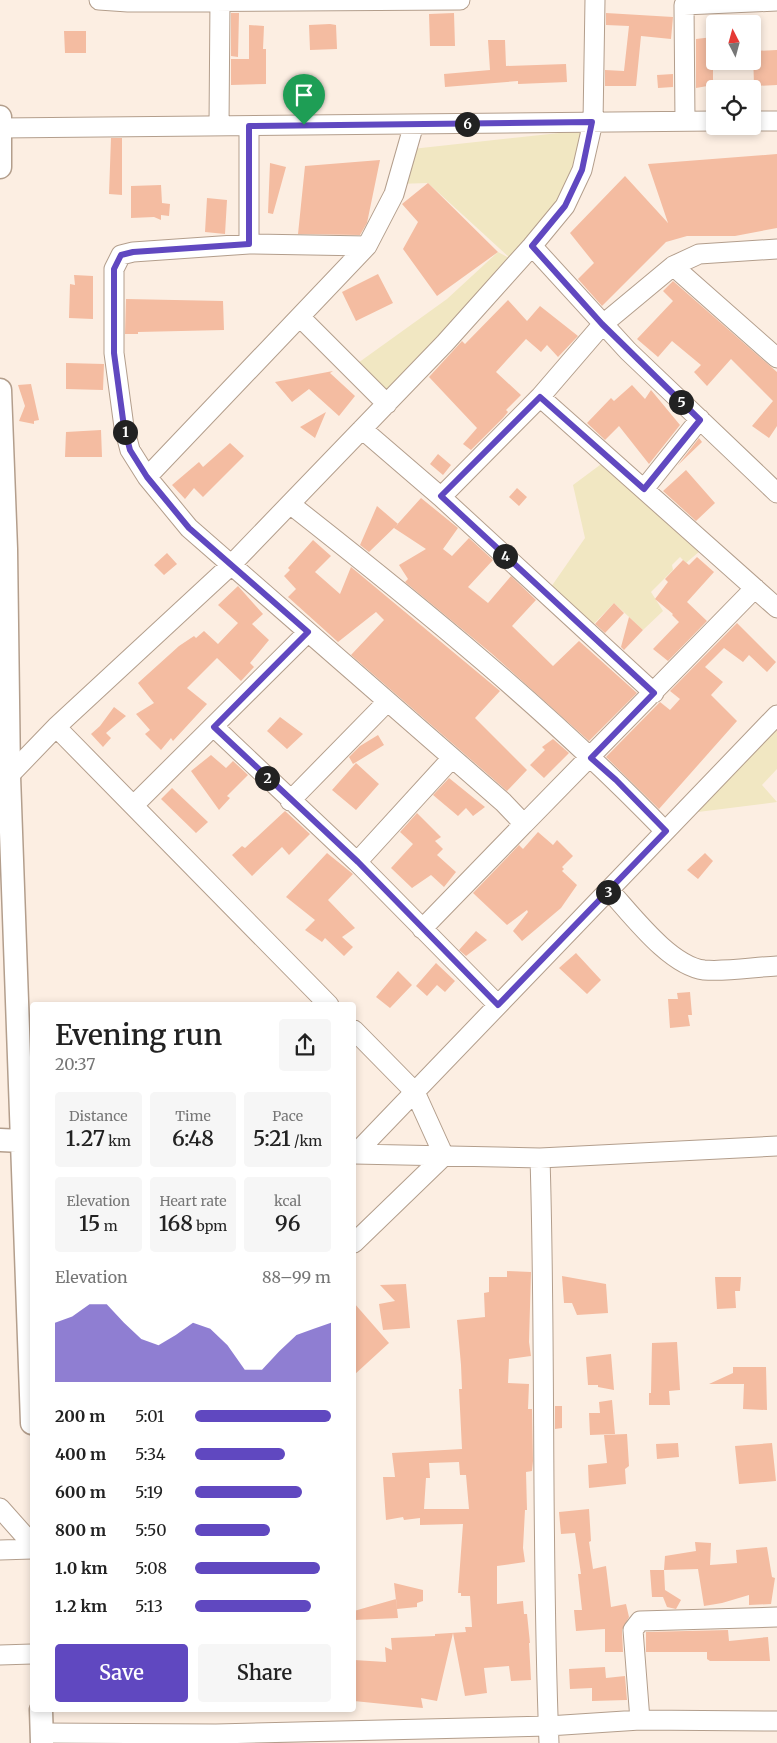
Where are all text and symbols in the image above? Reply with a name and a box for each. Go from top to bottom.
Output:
north arrow [706,15,761,70]
map controls [706,15,761,135]
pin [283,74,325,125]
button: locate [706,80,761,135]
icon: arrive [290,81,318,109]
pin: 6 [454,112,480,136]
text: 6 [463,115,472,133]
pin: 5 [668,390,694,414]
text: 5 [677,393,686,411]
pin: 1 [112,420,138,444]
text: 1 [122,423,129,441]
pin: 4 [492,544,518,568]
text: 4 [501,547,510,565]
pin: 2 [254,766,280,790]
text: 2 [263,769,272,787]
pin: 3 [596,880,620,904]
text: 3 [604,883,613,901]
text: Evening run [55,1017,222,1053]
button: share [279,1019,331,1071]
text: 20:37 [55,1054,95,1074]
text: Distance [69,1107,128,1125]
text: Time [175,1107,211,1125]
text: Pace [272,1107,303,1125]
text: 1.27 [66,1125,105,1152]
text: 6:48 [172,1125,214,1152]
text: 5:21 [253,1125,291,1152]
text: km [105,1132,131,1150]
text: /km [291,1132,322,1150]
text: Elevation [67,1192,130,1210]
text: Heart rate [159,1192,226,1210]
text: kcal [274,1192,301,1210]
text: 15 [79,1210,100,1237]
text: 168 [159,1210,193,1237]
text: 96 [275,1210,300,1237]
text: m [100,1217,118,1235]
text: bpm [193,1217,227,1235]
text: Elevation [55,1267,128,1287]
text: 88–99 m [262,1267,331,1287]
text: 200 m [55,1406,105,1426]
text: 5:01 [135,1406,164,1426]
text: 400 m [55,1444,106,1464]
text: 5:34 [135,1444,166,1464]
text: 600 m [55,1482,106,1502]
text: 5:19 [135,1482,163,1502]
text: 800 m [55,1520,106,1540]
text: 5:50 [135,1520,166,1540]
text: 1.0 km [55,1558,108,1578]
text: 5:08 [135,1558,167,1578]
text: 1.2 km [55,1596,107,1616]
text: 5:13 [135,1596,163,1616]
button: Save [55,1644,188,1702]
button: Share [198,1644,331,1702]

